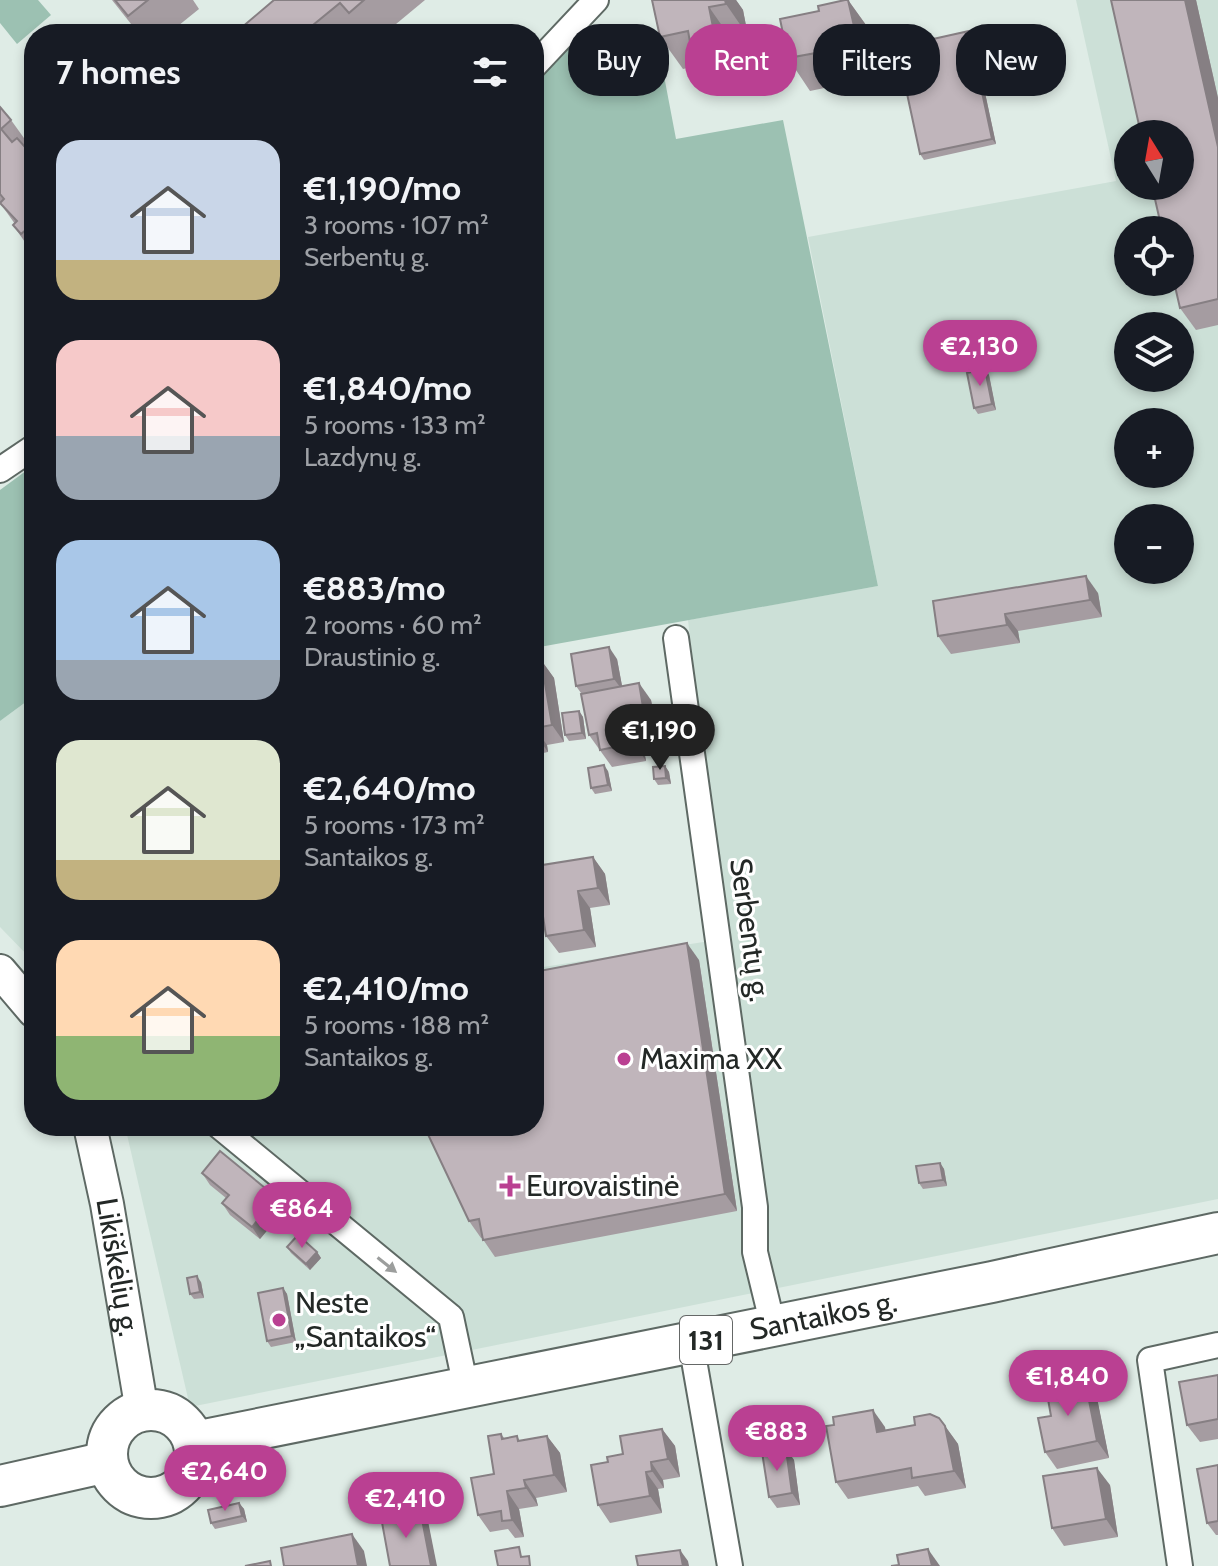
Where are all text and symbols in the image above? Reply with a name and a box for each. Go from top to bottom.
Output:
chip: Buy [568,24,669,96]
chip: Rent [685,24,797,96]
chip: Filters [813,24,940,96]
chip: New [956,24,1066,96]
icon: filters [468,50,512,94]
text: 7 homes [56,51,181,93]
north arrow [1114,120,1194,200]
map controls [1114,120,1194,584]
text: €1,190/mo [304,167,461,209]
icon: home [120,172,216,268]
text: 3 rooms · 107 m² [304,209,489,241]
button: locate [1114,216,1194,296]
text: Serbentų g. [304,241,429,273]
button: layers [1114,312,1194,392]
pin: €2,130 [915,320,1045,388]
text: €2,130 [941,330,1019,362]
text: €1,840/mo [304,367,472,409]
icon: home [120,372,216,468]
button: + [1114,408,1194,488]
text: 5 rooms · 133 m² [304,409,486,441]
text: Lazdynų g. [304,441,421,473]
button: − [1114,504,1194,584]
text: €883/mo [304,567,445,609]
icon: home [120,572,216,668]
text: 2 rooms · 60 m² [304,609,482,641]
text: Draustinio g. [304,641,440,673]
pin: €1,190 [595,704,725,772]
text: €1,190 [623,714,697,746]
text: €2,640/mo [304,767,476,809]
icon: home [120,772,216,868]
text: 5 rooms · 173 m² [304,809,485,841]
text: Santaikos g. [304,841,433,873]
street label: Serbentų g. [722,856,779,1004]
text: €2,410/mo [304,967,469,1009]
icon: home [120,972,216,1068]
text: 5 rooms · 188 m² [304,1009,489,1041]
place label: Maxima XX [640,1040,782,1077]
text: Santaikos g. [304,1041,433,1073]
marker: Maxima XX [615,1050,633,1068]
place label: Eurovaistinė [526,1167,679,1204]
marker: Eurovaistinė [501,1177,519,1195]
pin: €864 [255,1182,349,1250]
text: €864 [270,1192,334,1224]
street label: Likiškėlių g. [88,1195,148,1339]
one-way arrow [377,1257,397,1273]
street label: Santaikos g. [747,1283,900,1348]
place label: Neste „Santaikos“ [295,1284,436,1355]
marker: Neste „Santaikos“ [270,1311,288,1329]
road number: 131 [680,1316,732,1364]
pin: €1,840 [1003,1350,1133,1418]
text: €1,840 [1027,1360,1109,1392]
pin: €883 [730,1405,824,1473]
text: €883 [746,1415,808,1447]
pin: €2,640 [160,1445,290,1513]
text: €2,640 [182,1455,268,1487]
pin: €2,410 [341,1472,471,1540]
text: €2,410 [366,1482,446,1514]

